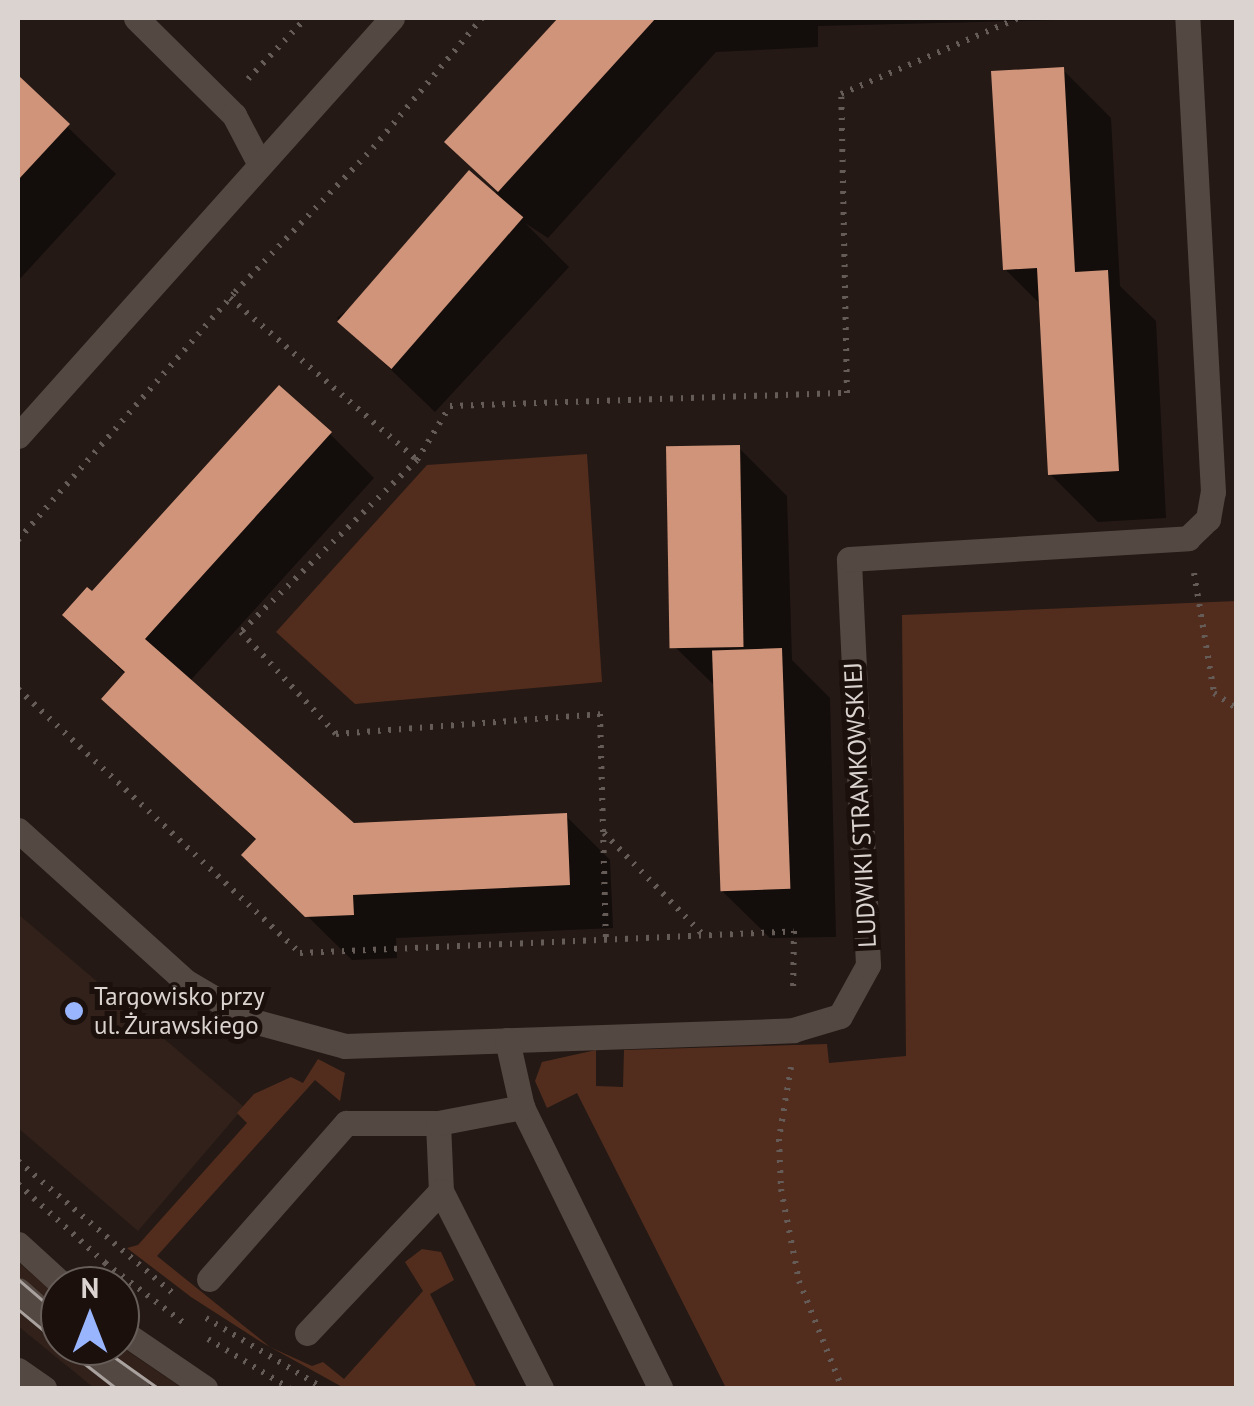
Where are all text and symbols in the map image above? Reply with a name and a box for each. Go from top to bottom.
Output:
street label: LUDWIKI STRAMKOWSKIEJ [838,661,882,949]
place label: Targowisko przy ul. Żurawskiego [94,982,265,1041]
marker: Targowisko przy ul. Żurawskiego [63,1000,85,1022]
north arrow [40,1266,140,1366]
text: N [81,1269,99,1306]

